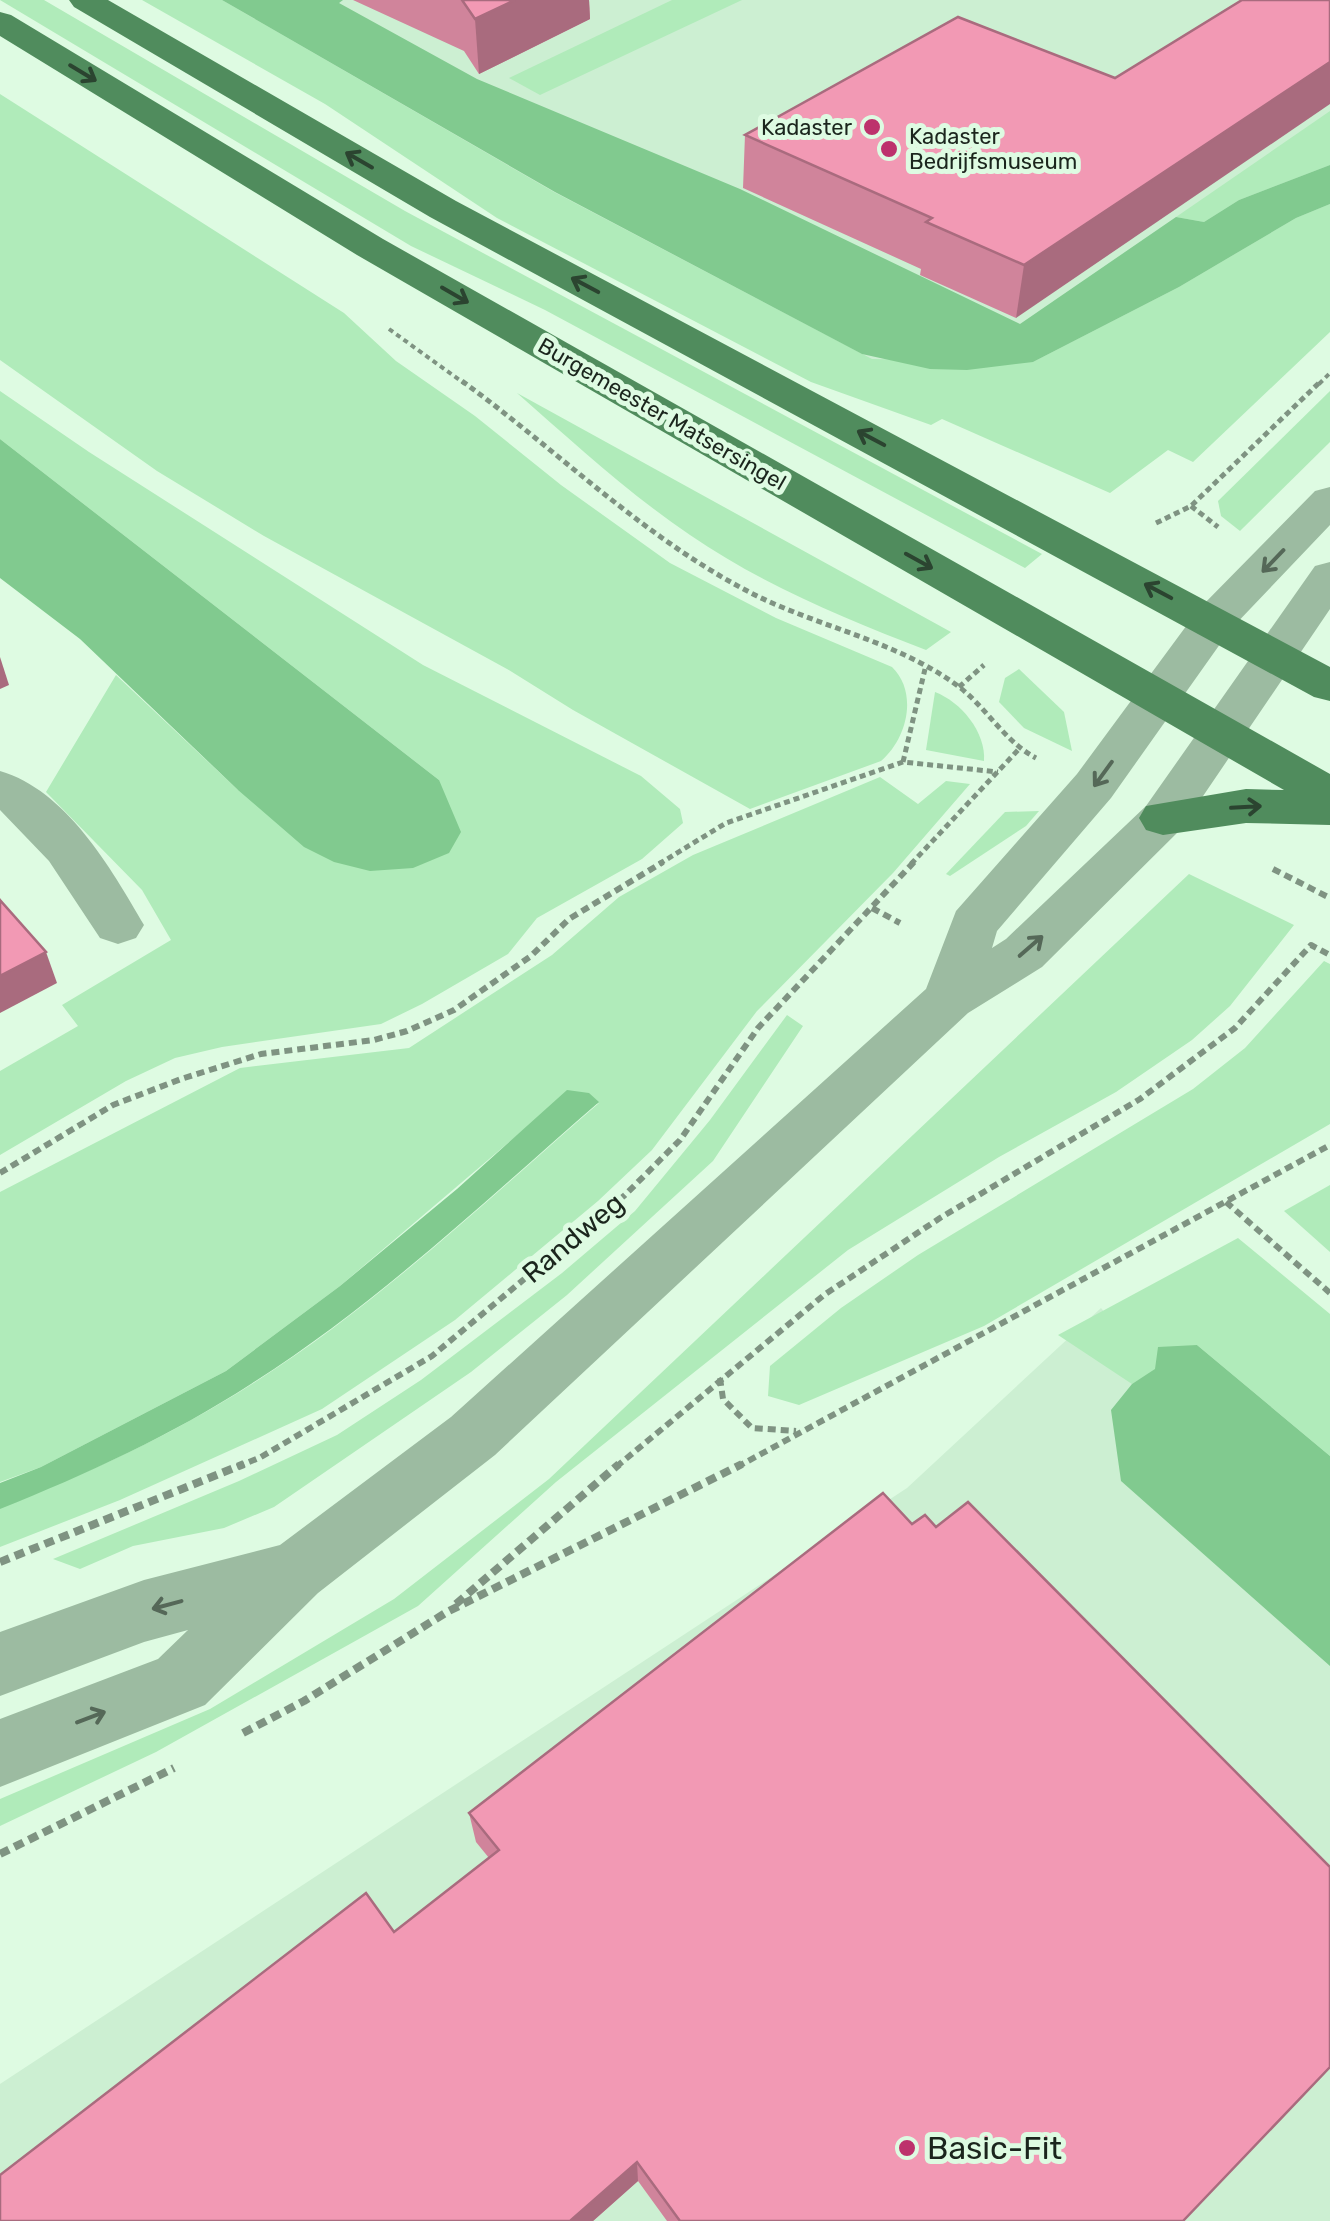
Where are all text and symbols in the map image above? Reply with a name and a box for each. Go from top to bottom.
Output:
one-way arrow [68,63,97,83]
place label: Kadaster [761,114,853,141]
marker: Kadaster [861,116,883,138]
place label: Kadaster Bedrijfsmuseum [909,123,1077,175]
marker: Kadaster Bedrijfsmuseum [878,138,900,160]
one-way arrow [345,150,374,170]
one-way arrow [570,274,600,294]
one-way arrow [440,286,469,306]
street label: Burgemeester Matsersingel [533,332,791,496]
one-way arrow [857,427,887,447]
one-way arrow [1261,548,1285,572]
one-way arrow [904,551,933,571]
one-way arrow [1144,580,1174,600]
one-way arrow [1092,760,1113,787]
one-way arrow [1230,797,1262,816]
one-way arrow [1017,935,1043,957]
street label: Randweg [516,1186,630,1290]
one-way arrow [152,1597,184,1615]
one-way arrow [75,1707,106,1725]
place label: Basic-Fit [927,2129,1062,2167]
marker: Basic-Fit [896,2137,918,2159]

